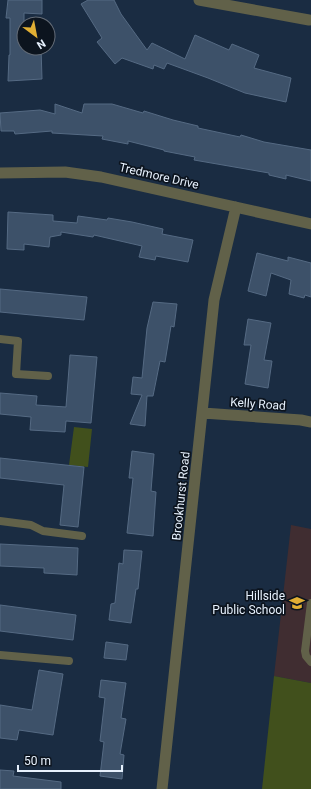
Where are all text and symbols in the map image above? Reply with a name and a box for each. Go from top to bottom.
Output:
north arrow [16,16,56,56]
text: N [34,36,48,52]
street label: Tredmore Drive [118,160,200,192]
street label: Kelly Road [230,395,286,413]
street label: Brookhurst Road [169,451,193,541]
place label: Hillside Public School [212,589,285,617]
school or university icon: Hillside Public School [288,594,306,612]
scale bar [18,747,122,773]
text: 50 m [24,754,51,768]

